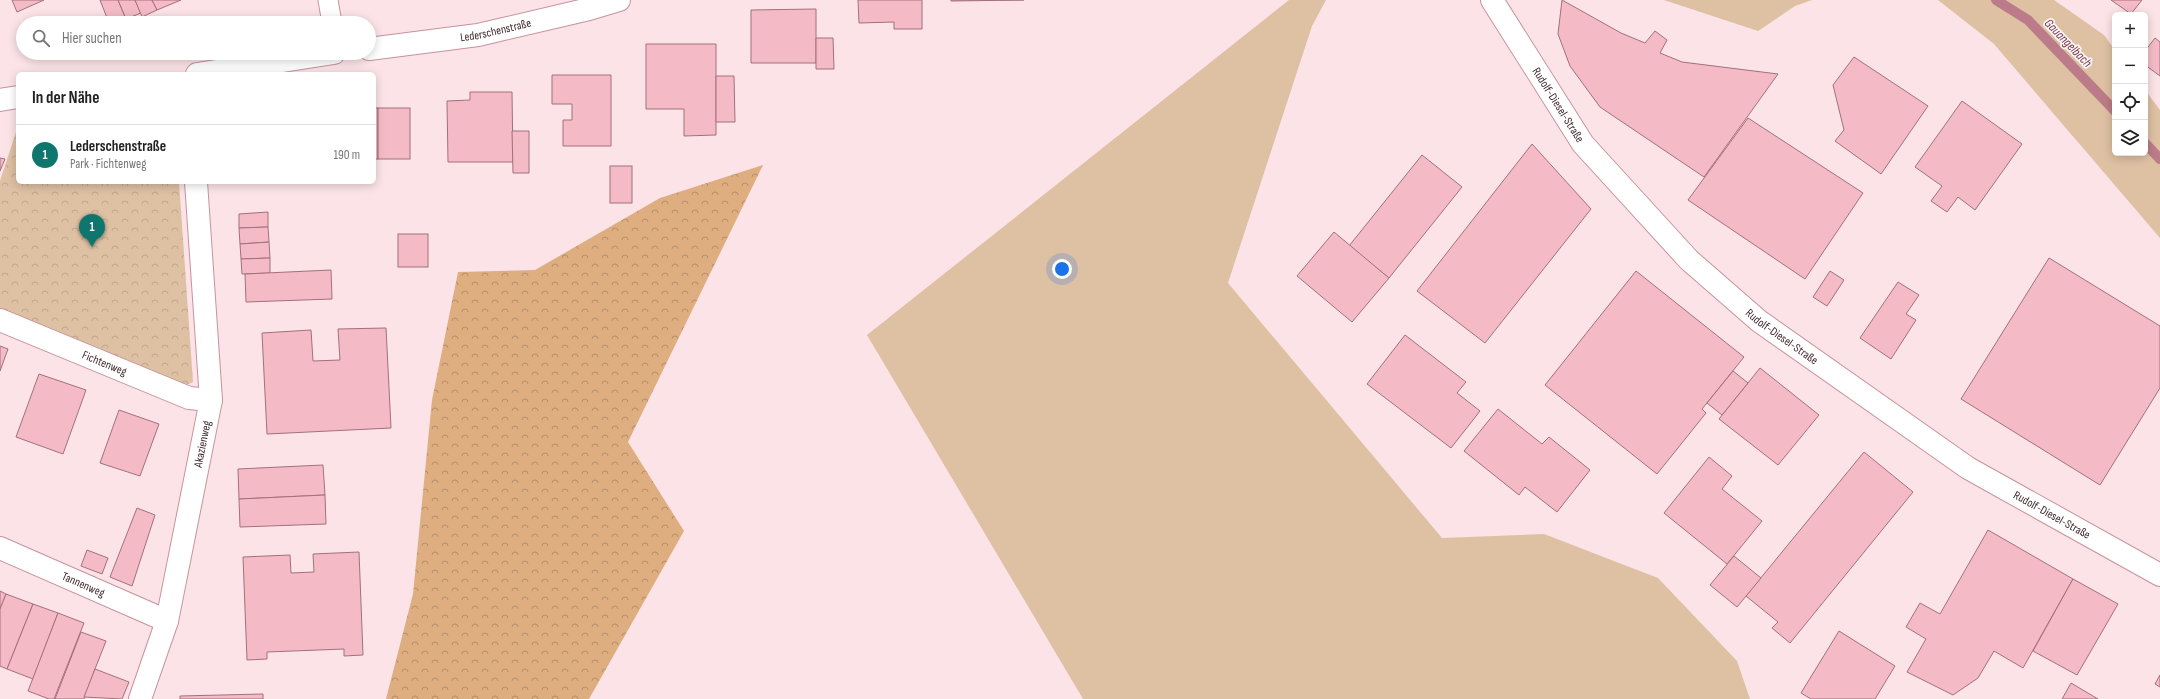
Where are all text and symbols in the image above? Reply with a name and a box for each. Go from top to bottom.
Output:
map controls [2112,12,2148,156]
button: + [2112,12,2148,48]
street label: Lederschenstraße [459,15,533,45]
water label: Gauangelbach [2041,15,2095,71]
search box [16,16,376,60]
icon: search [30,27,52,49]
text: Hier suchen [62,29,122,48]
button: − [2112,48,2148,84]
street label: Rudolf-Diesel-Straße [1529,65,1588,145]
button: locate [2112,84,2148,120]
text: In der Nähe [32,88,99,108]
button: layers [2112,120,2148,156]
text: Lederschenstraße [70,137,166,156]
text: 1 [42,147,48,163]
text: 190 m [333,147,360,163]
text: Park · Fichtenweg [70,156,146,172]
pin: 1 [79,214,105,247]
your location [1052,259,1072,279]
street label: Rudolf-Diesel-Straße [1743,305,1821,368]
street label: Fichtenweg [80,347,129,379]
street label: Akazienweg [190,419,214,470]
street label: Rudolf-Diesel-Straße [2011,487,2093,542]
street label: Tannenweg [60,569,107,600]

